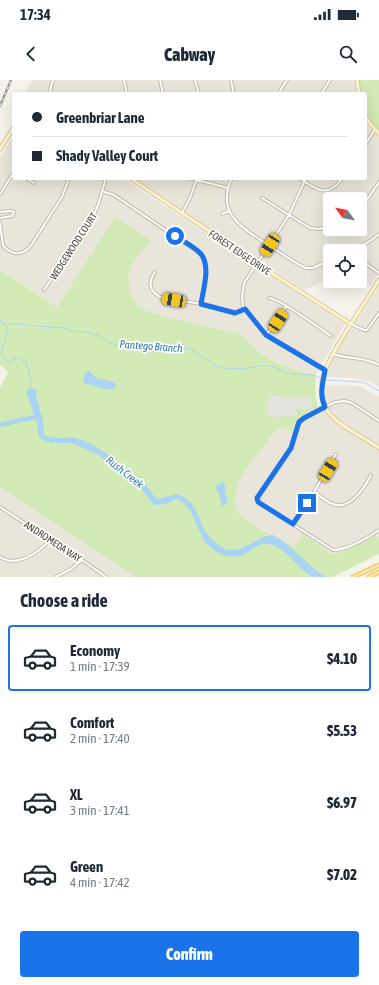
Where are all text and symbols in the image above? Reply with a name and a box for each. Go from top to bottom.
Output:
text: 17:34 [20,6,51,23]
icon: back [20,43,42,65]
icon: search [337,43,359,65]
text: Cabway [164,44,215,65]
text: Greenbriar Lane [56,109,145,126]
text: Shady Valley Court [56,147,158,164]
north arrow [323,192,367,236]
map controls [323,192,367,288]
street label: WEDGEWOOD COURT [48,210,100,282]
route start [166,227,184,245]
street label: FOREST EDGE DRIVE [207,228,273,278]
car [258,232,282,258]
button: locate [323,244,367,288]
car [161,292,187,308]
car [266,308,290,334]
water label: Pantego Branch [119,338,184,354]
water label: Rush Creek [104,454,146,490]
car [317,457,339,483]
route end [298,494,316,512]
street label: ANDROMEDA WAY [22,519,84,564]
text: Choose a ride [20,590,108,611]
icon: car [22,640,58,676]
text: Economy [70,642,120,659]
text: $4.10 [327,650,357,667]
text: 1 min · 17:39 [70,659,130,674]
icon: car [22,712,58,748]
text: Comfort [70,714,114,731]
text: $5.53 [327,722,357,739]
text: 2 min · 17:40 [70,731,130,746]
icon: car [22,784,58,820]
text: XL [70,786,83,803]
text: $6.97 [327,794,357,811]
text: 3 min · 17:41 [70,803,130,818]
icon: car [22,856,58,892]
text: Green [70,858,103,875]
text: $7.02 [327,866,357,883]
text: 4 min · 17:42 [70,875,130,890]
button: Confirm [20,931,359,977]

